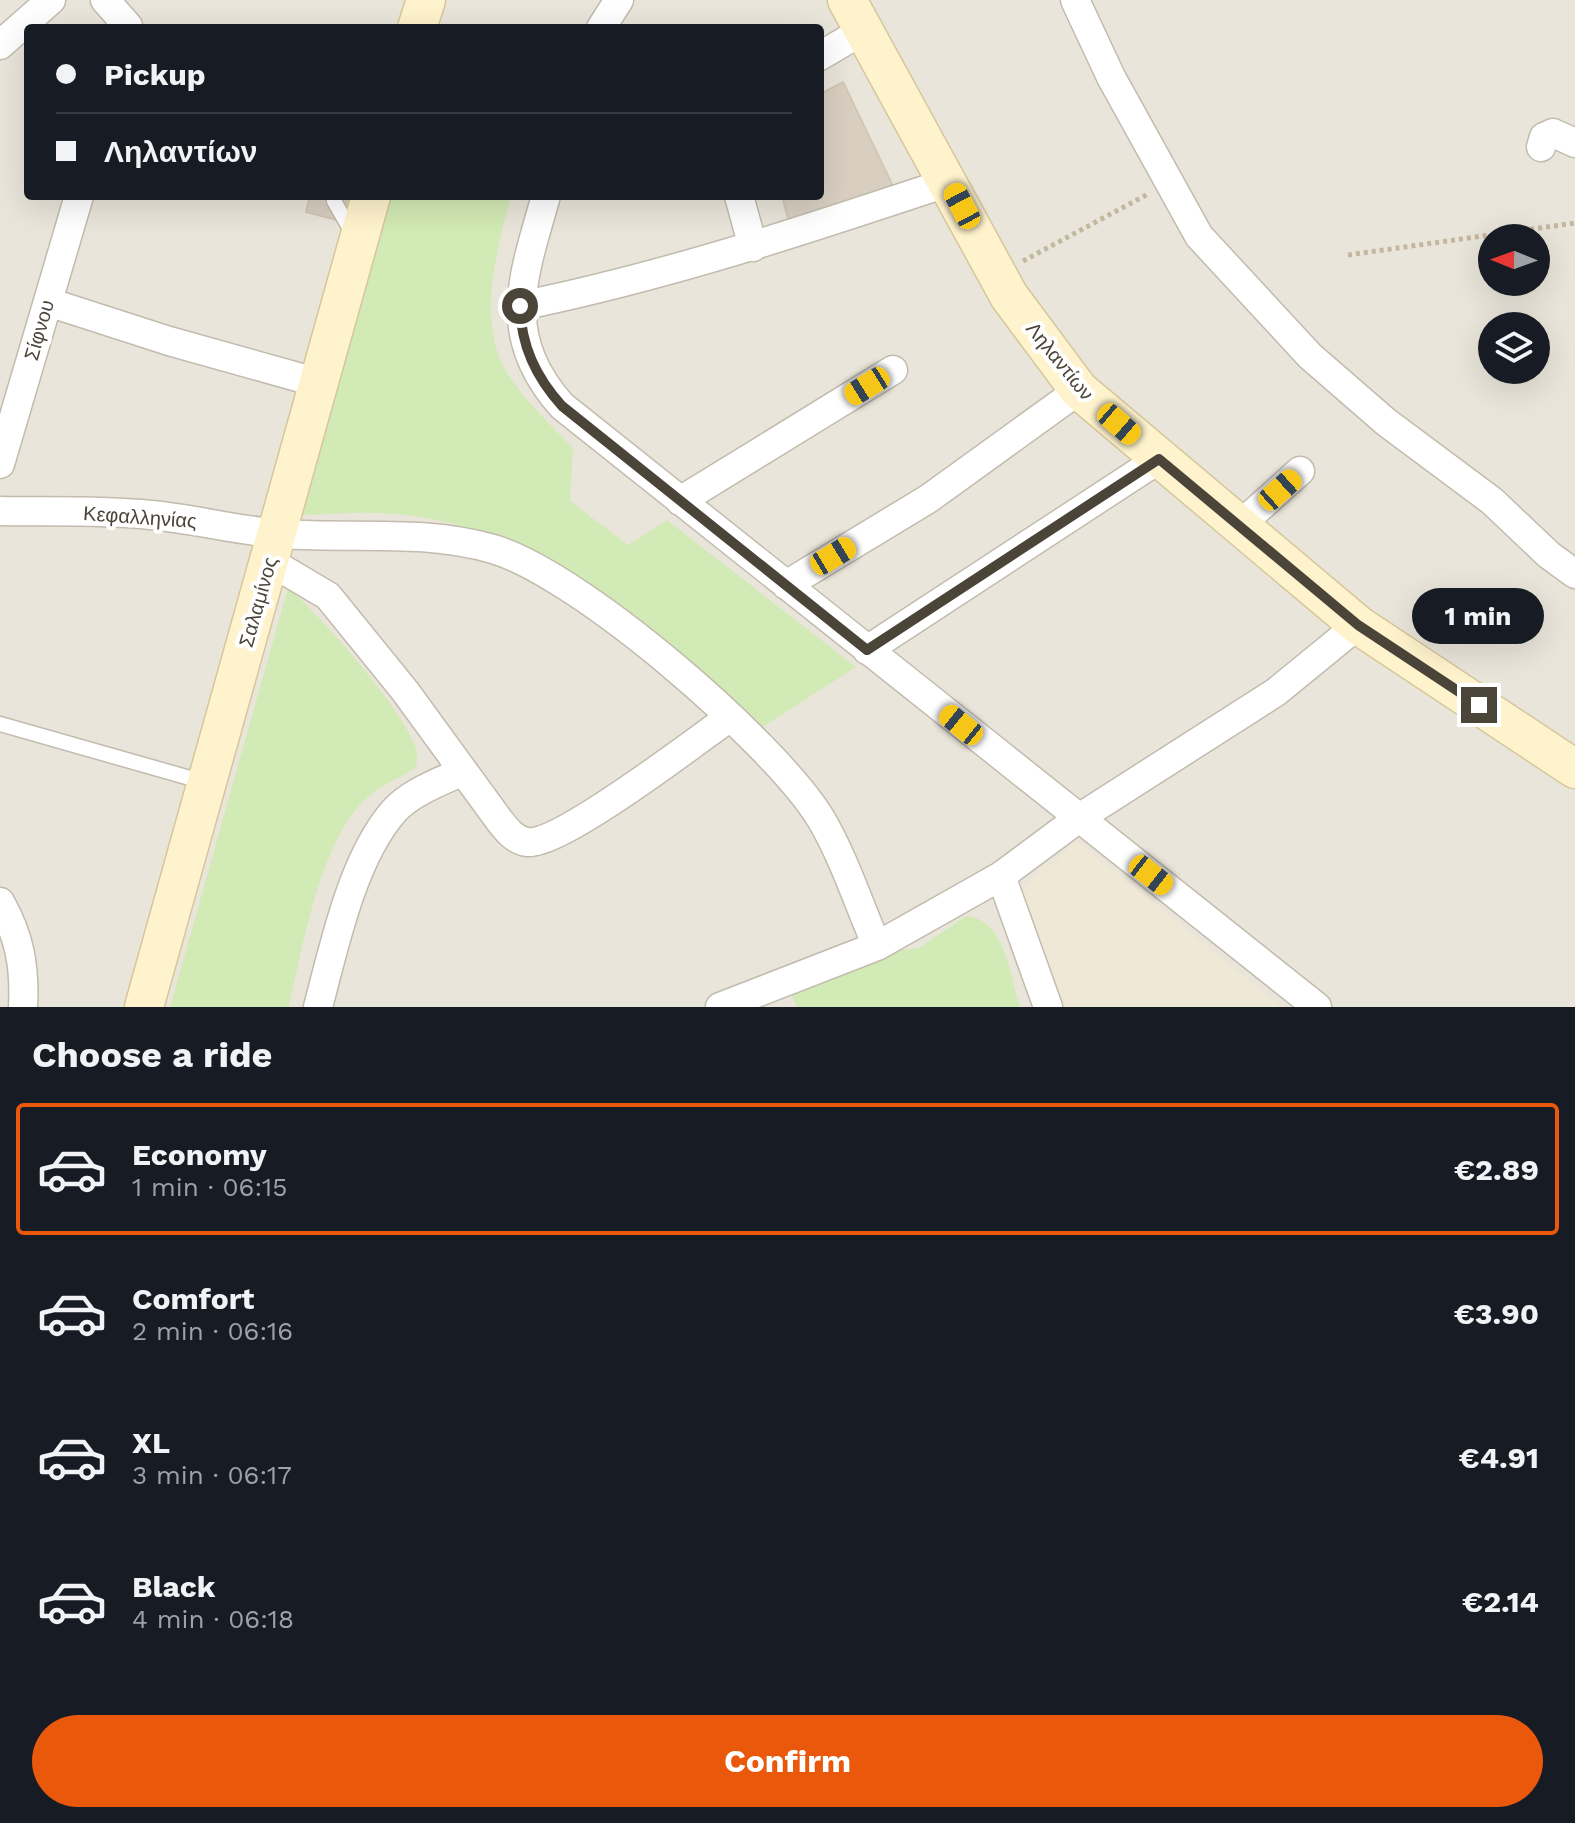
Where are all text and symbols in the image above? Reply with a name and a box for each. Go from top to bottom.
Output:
text: Pickup [104,57,206,92]
text: Ληλαντίων [104,134,258,169]
car [940,179,984,233]
north arrow [1478,224,1550,296]
map controls [1478,224,1550,384]
route start [502,288,538,324]
street label: Σίφνου [19,297,59,363]
button: layers [1478,312,1550,384]
street label: Ληλαντίων [1021,317,1099,405]
car [840,363,894,409]
car [1093,399,1145,449]
car [1254,465,1306,515]
street label: Κεφαλληνίας [83,501,198,533]
car [806,533,860,579]
street label: Σαλαμίνος [234,554,282,650]
callout: 1 min [1413,589,1545,645]
text: 1 min [1445,601,1511,631]
route end [1461,687,1497,723]
car [935,701,987,749]
car [1125,851,1177,899]
text: Choose a ride [32,1034,272,1076]
icon: car [36,1133,108,1205]
text: Economy [132,1137,267,1172]
text: €2.89 [1454,1152,1539,1187]
text: 1 min · 06:15 [132,1172,287,1202]
icon: car [36,1277,108,1349]
text: Comfort [132,1281,254,1316]
text: €3.90 [1454,1296,1539,1331]
text: 2 min · 06:16 [132,1316,293,1346]
icon: car [36,1421,108,1493]
text: XL [132,1425,170,1460]
text: €4.91 [1459,1440,1539,1475]
text: 3 min · 06:17 [132,1460,292,1490]
icon: car [36,1565,108,1637]
text: Black [132,1569,216,1604]
text: €2.14 [1462,1584,1539,1619]
text: 4 min · 06:18 [132,1604,294,1634]
button: Confirm [32,1715,1543,1807]

